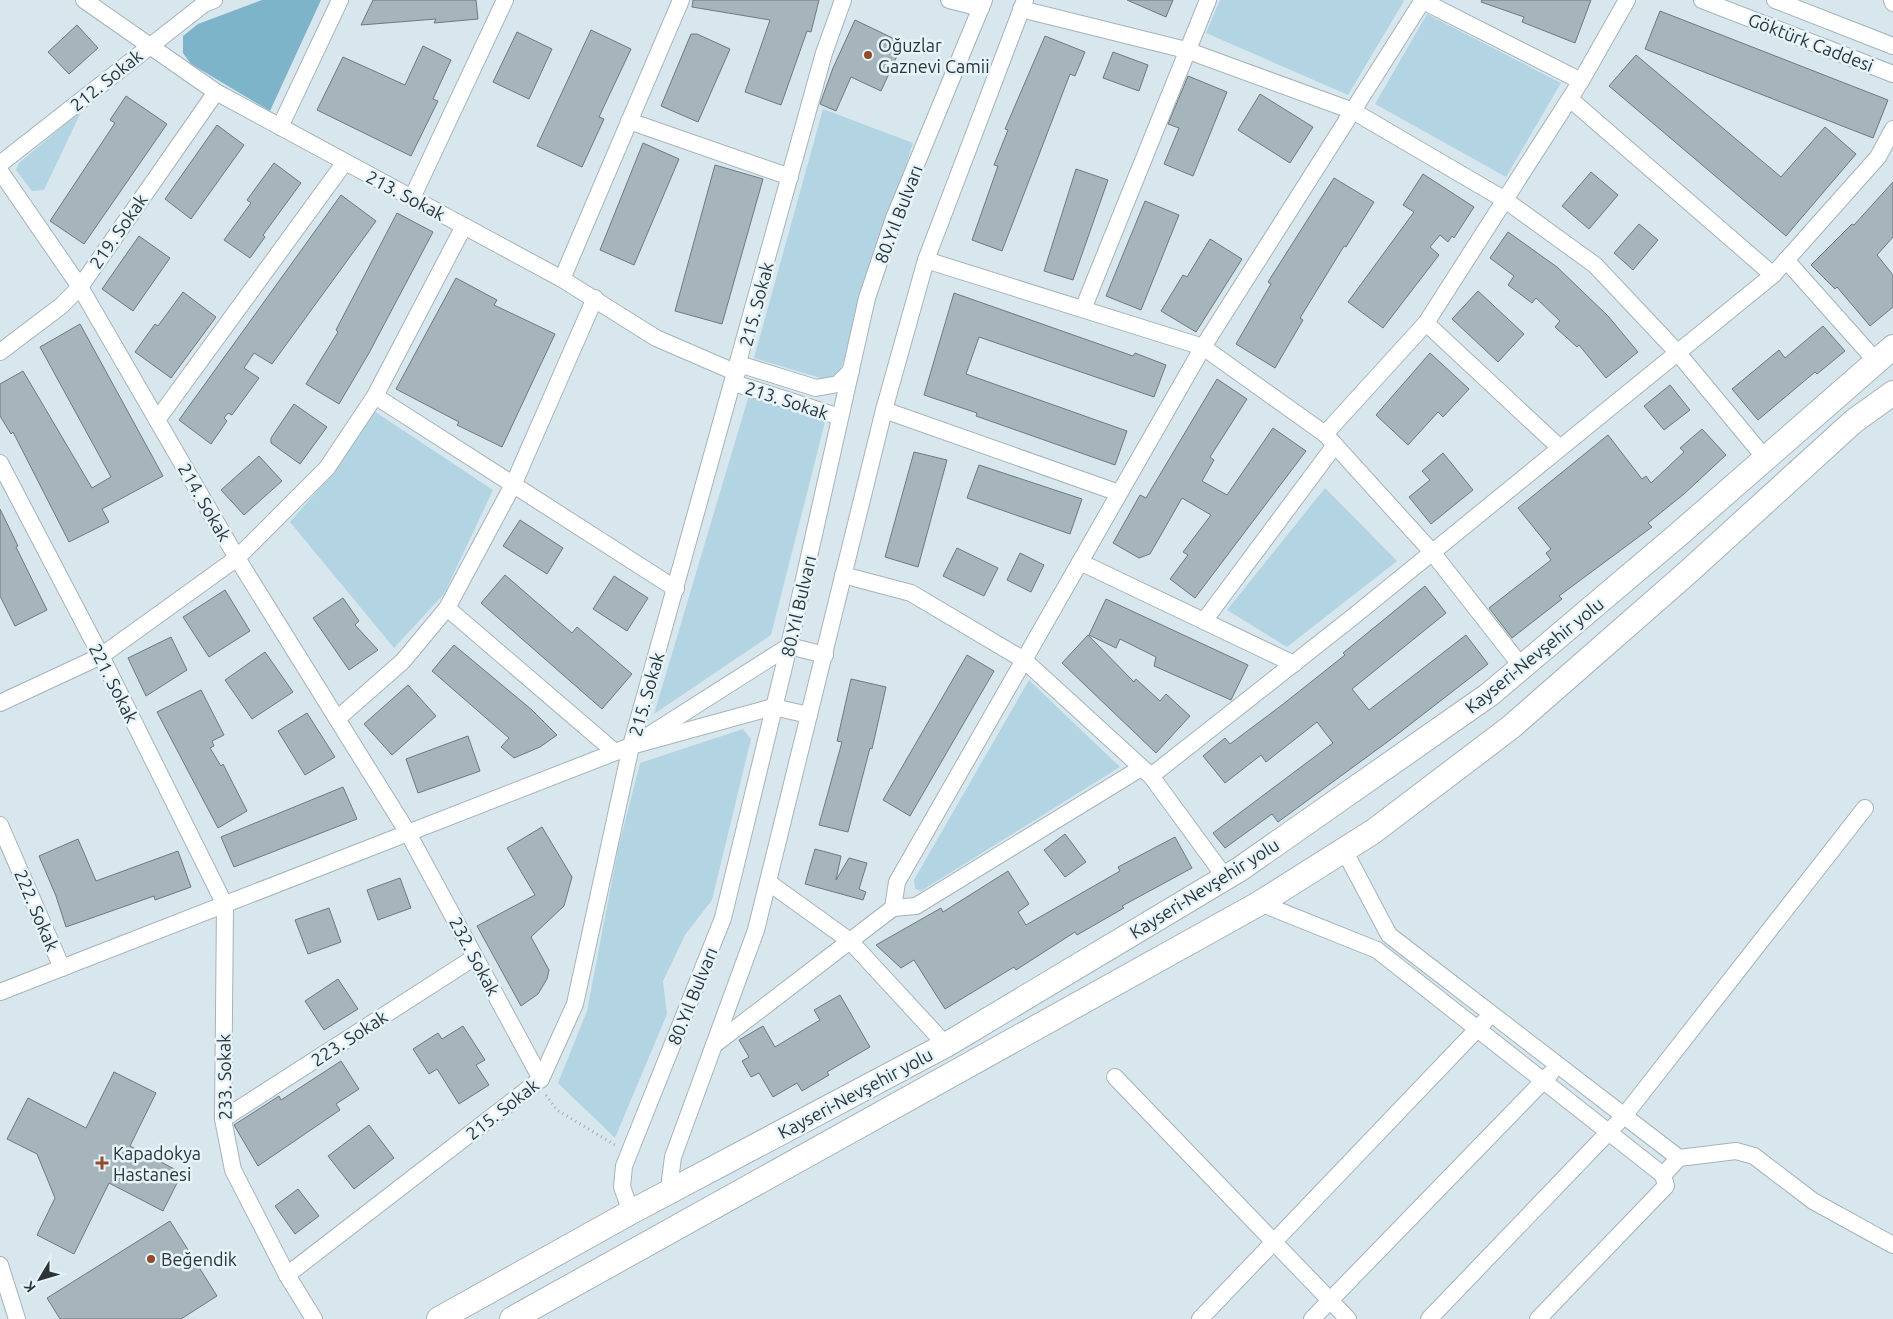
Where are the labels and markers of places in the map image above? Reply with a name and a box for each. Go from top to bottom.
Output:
place label: Oğuzlar Gaznevi Camii [878,35,990,76]
marker: Oğuzlar Gaznevi Camii [862,49,874,61]
place label: Kapadokya Hastanesi [113,1143,201,1184]
marker: Kapadokya Hastanesi [95,1156,109,1170]
place label: Beğendik [161,1249,237,1269]
marker: Beğendik [145,1253,157,1265]

